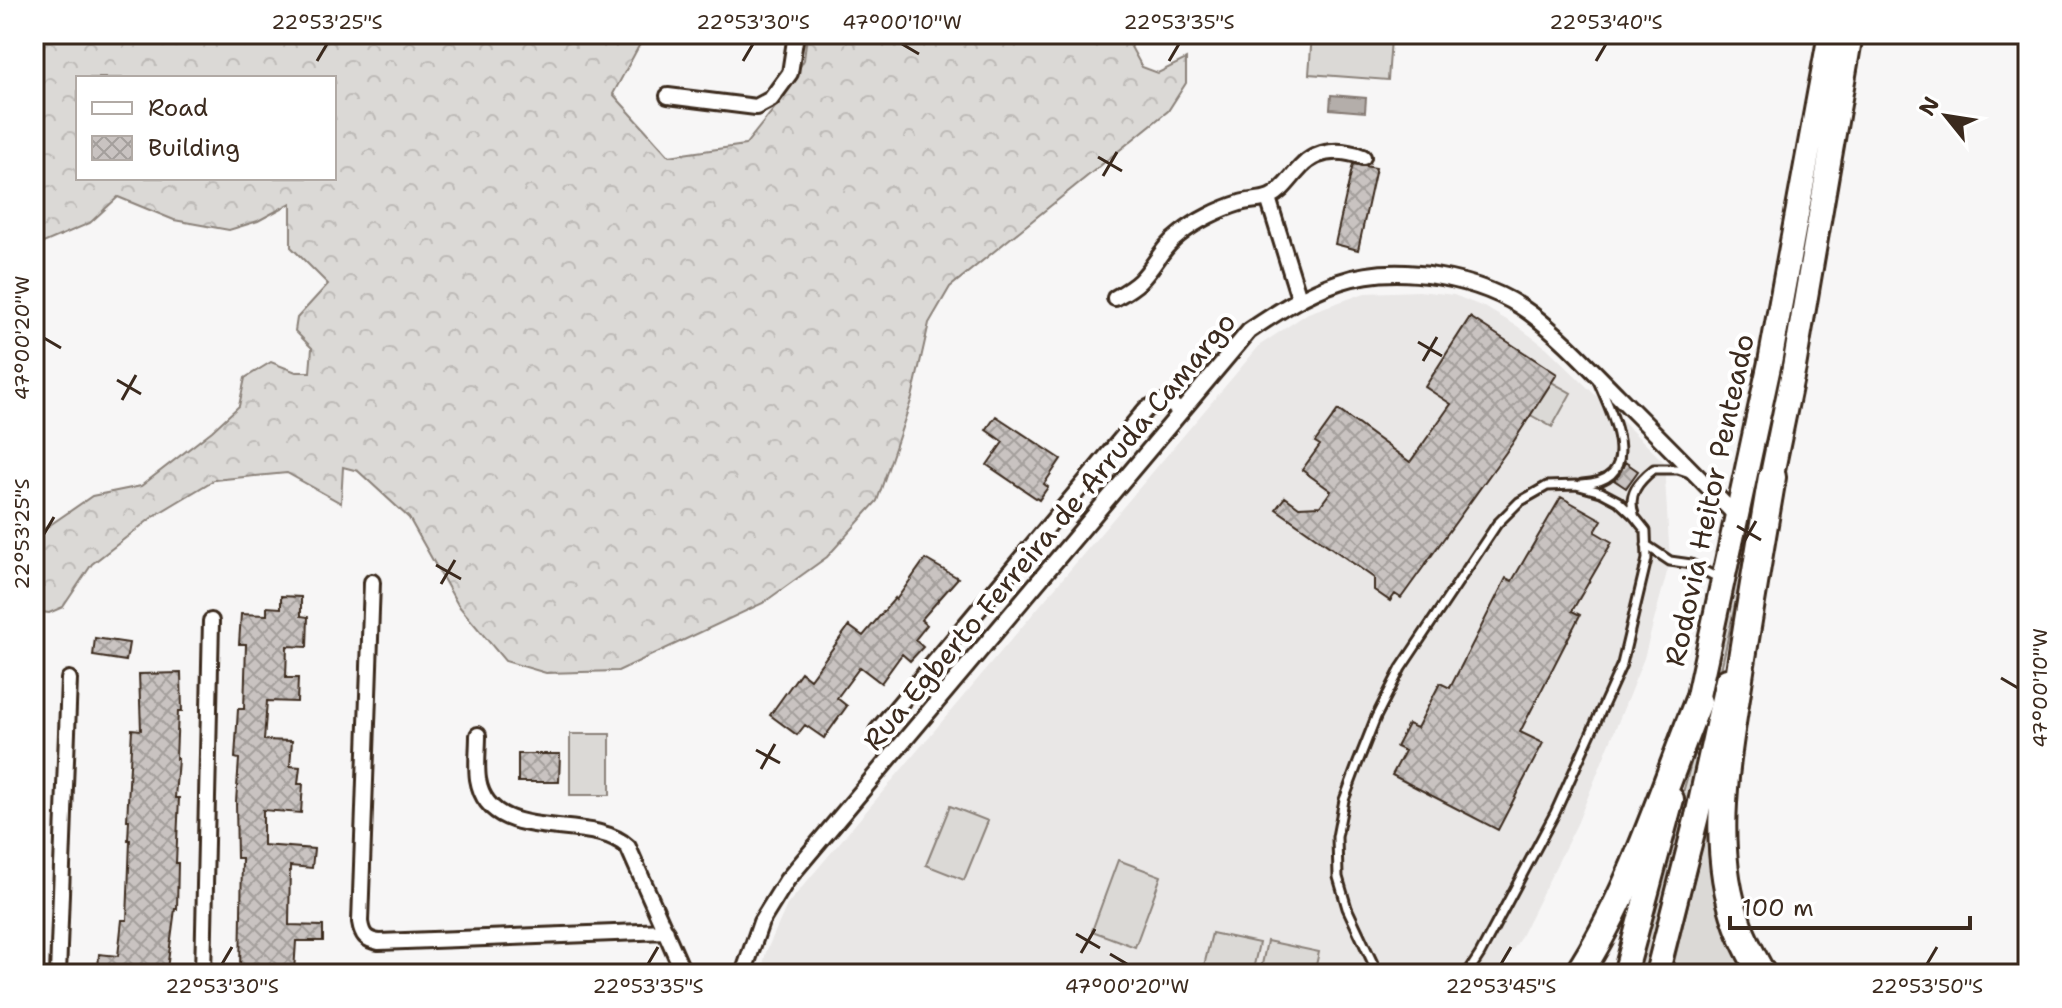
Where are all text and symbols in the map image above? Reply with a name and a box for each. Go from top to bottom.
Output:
text: 22°53'25"S [271,9,383,35]
text: 22°53'30"S [696,9,810,35]
text: 47°00'10"W [842,9,962,35]
text: 22°53'35"S [1123,9,1235,35]
text: 22°53'40"S [1549,9,1663,35]
legend [76,76,336,180]
north arrow [1906,76,1986,156]
text: N [1912,91,1946,121]
text: Road [148,92,208,124]
text: Building [148,132,240,164]
text: 47°00'20"W [9,276,35,400]
street label: Rua Egberto Ferreira de Arruda Camargo [854,304,1244,758]
street label: Rodovia Heitor Penteado [1655,330,1763,670]
text: 22°53'25"S [9,478,35,590]
text: 47°00'10"W [2027,628,2053,748]
scale bar [1730,880,1970,930]
text: 100 m [1742,892,1814,924]
text: 22°53'30"S [165,973,279,999]
text: 22°53'35"S [592,973,704,999]
text: 47°00'20"W [1065,973,1189,999]
text: 22°53'45"S [1446,973,1556,999]
text: 22°53'50"S [1871,973,1983,999]

